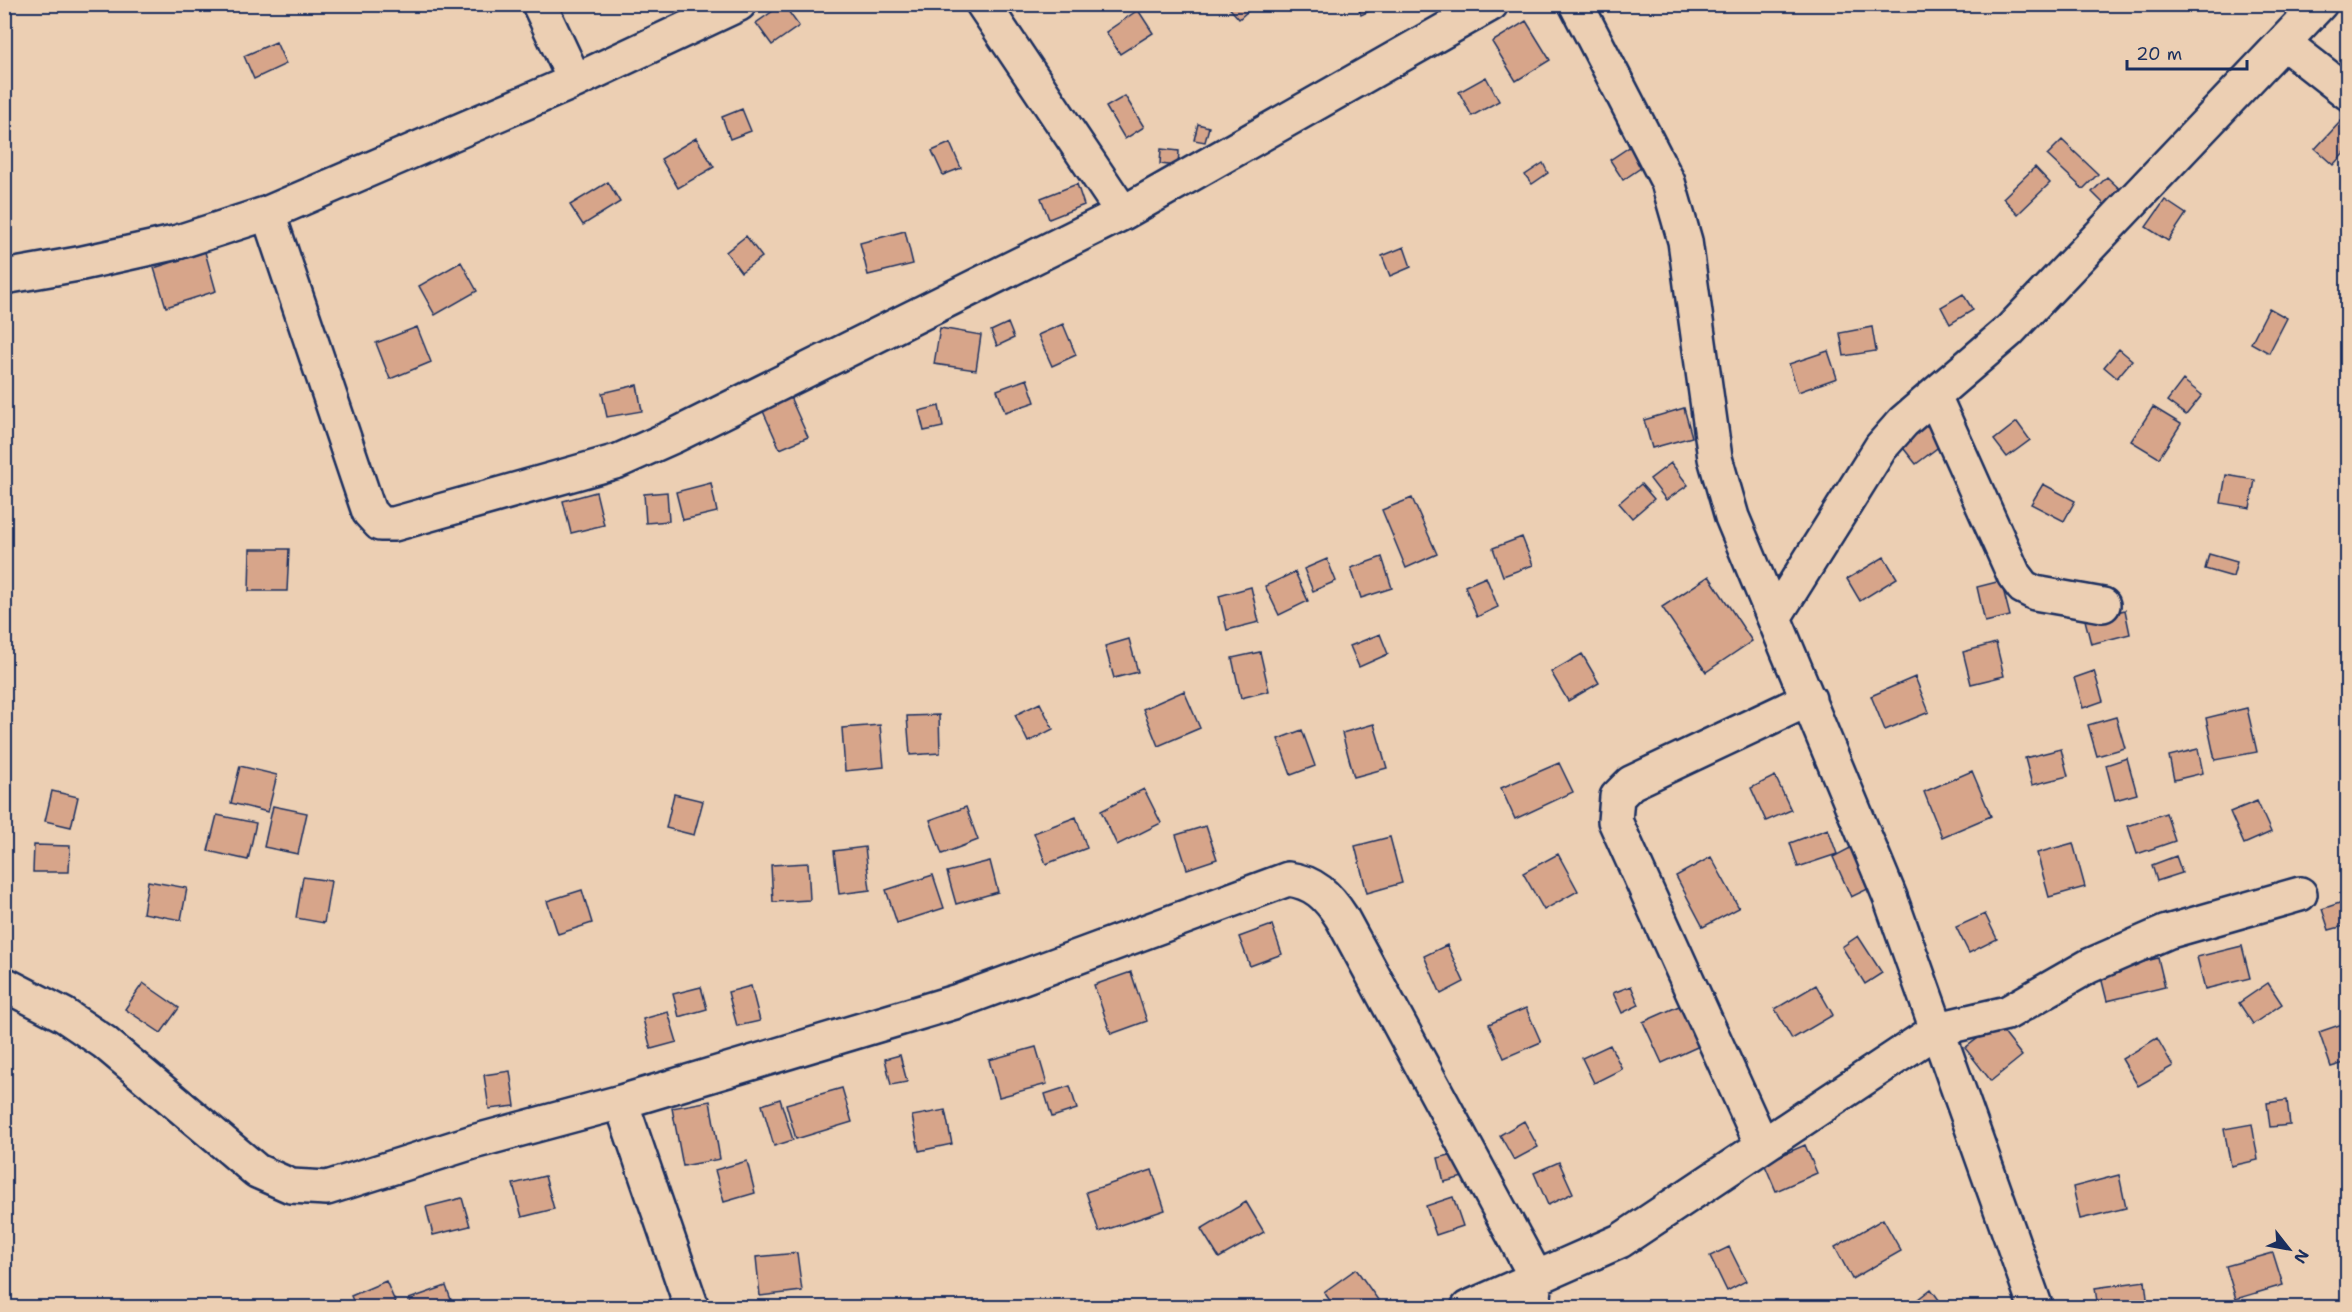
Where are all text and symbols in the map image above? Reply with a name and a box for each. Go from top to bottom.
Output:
scale bar [2127,33,2247,71]
text: 20 m [2136,42,2182,66]
north arrow [2259,1219,2319,1279]
text: N [2289,1246,2314,1267]

